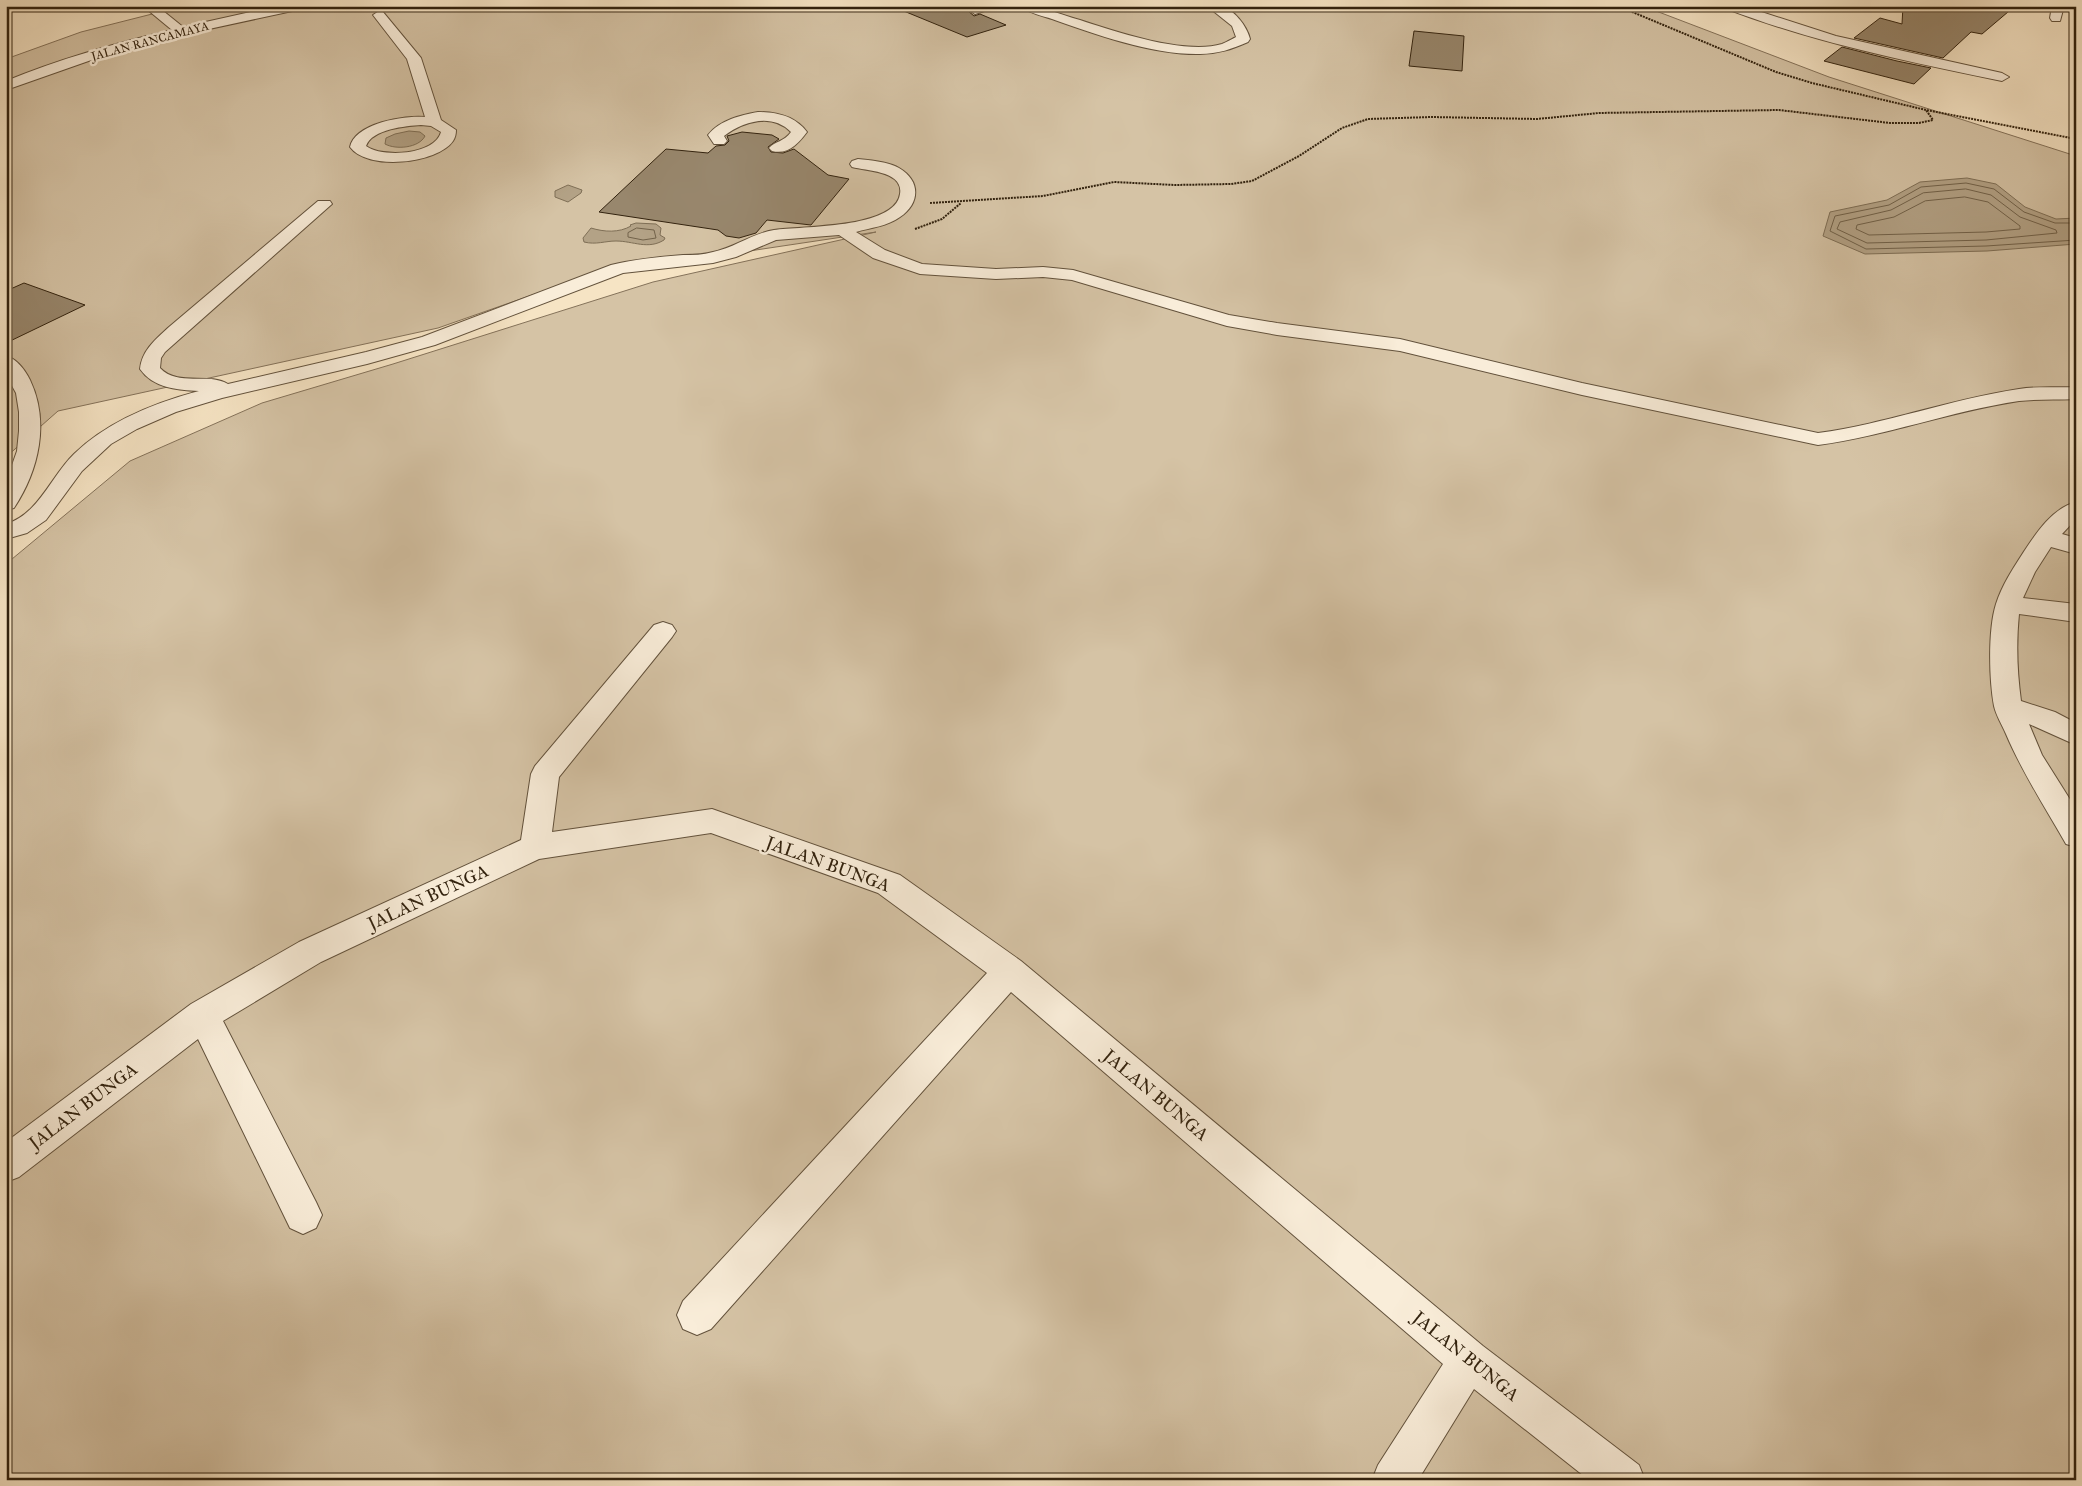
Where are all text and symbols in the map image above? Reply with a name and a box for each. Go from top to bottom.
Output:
street label: JALAN RANCAMAYA [88,19,211,65]
street label: JALAN BUNGA [761,831,893,898]
street label: JALAN BUNGA [362,859,492,936]
street label: JALAN BUNGA [1097,1043,1213,1146]
street label: JALAN BUNGA [23,1058,142,1156]
street label: JALAN BUNGA [1406,1305,1524,1406]

